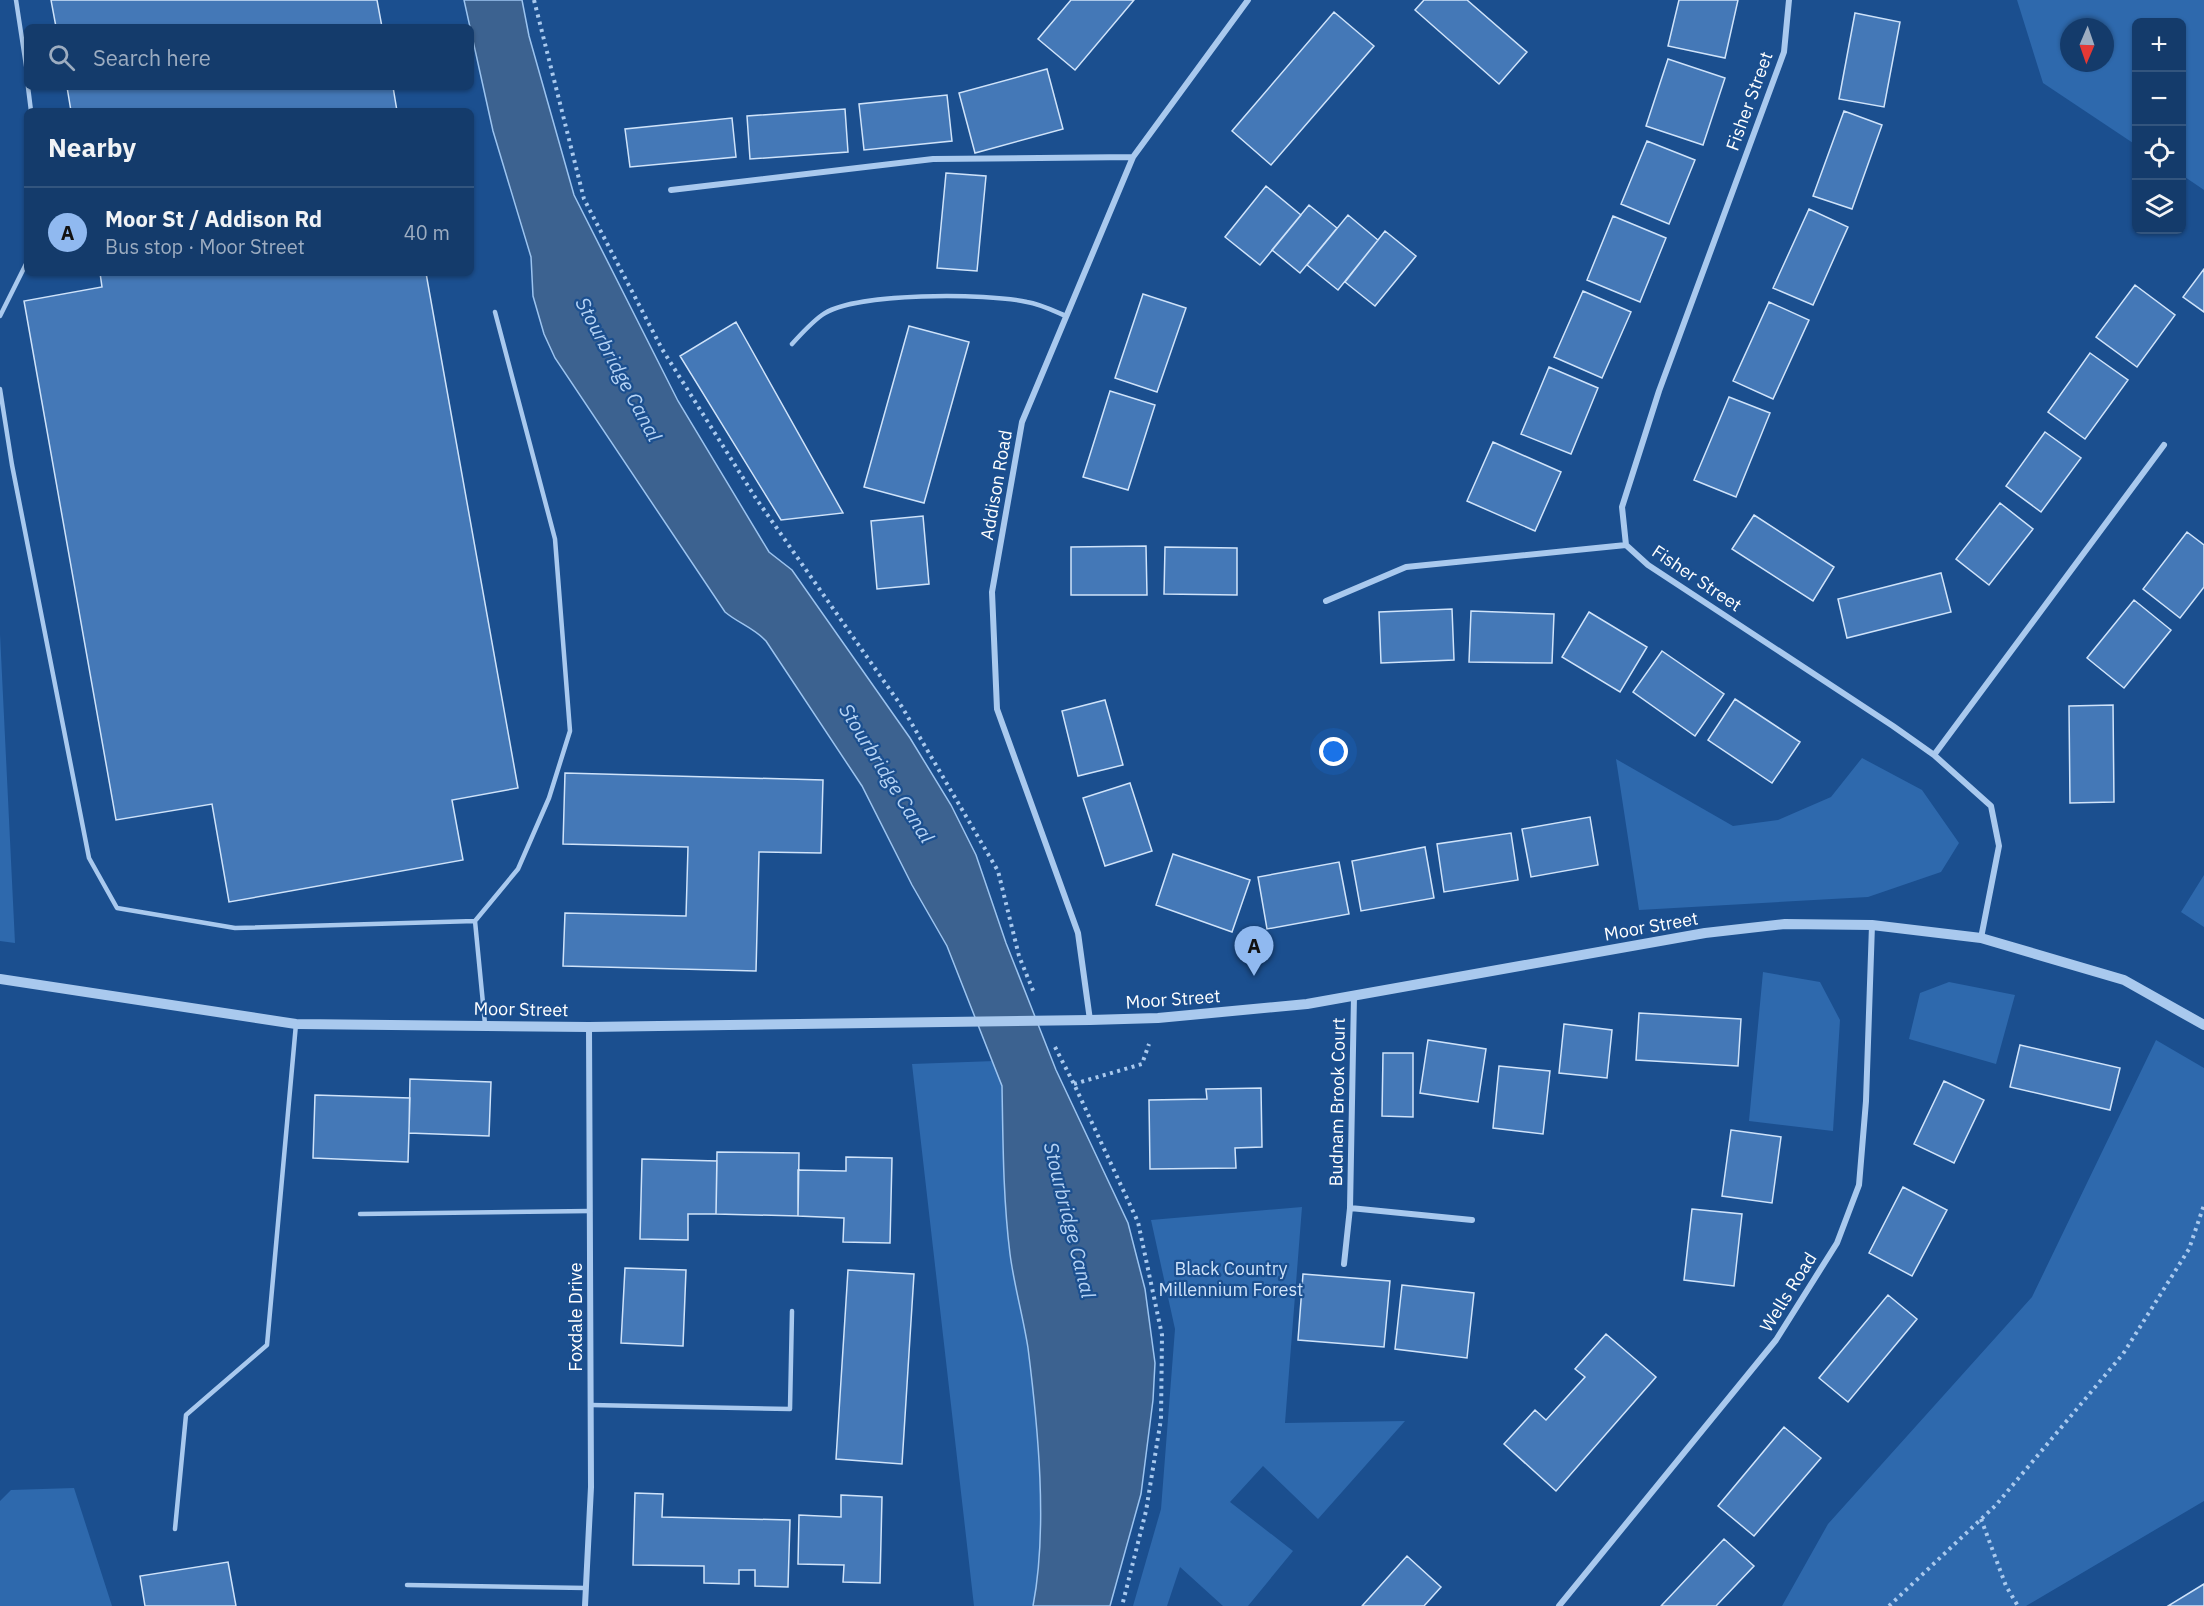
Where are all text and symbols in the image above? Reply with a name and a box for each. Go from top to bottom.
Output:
north arrow [2060,18,2114,72]
map controls [2132,18,2186,234]
button: + [2132,18,2186,72]
search box [24,24,474,90]
icon: search [45,41,78,74]
text: Search here [93,43,211,72]
street label: Fisher Street [1720,48,1778,154]
button: − [2132,72,2186,126]
button: locate [2132,126,2186,180]
text: Nearby [48,130,136,164]
button: layers [2132,180,2186,234]
text: Moor St / Addison Rd [105,204,322,233]
text: A [61,219,74,246]
text: 40 m [404,219,450,246]
text: Bus stop · Moor Street [105,233,305,260]
water label: Stourbridge Canal [570,292,669,447]
street label: Addison Road [975,428,1017,542]
street label: Fisher Street [1648,539,1746,617]
water label: Stourbridge Canal [833,698,941,849]
your location [1319,737,1348,766]
street label: Moor Street [1602,906,1700,946]
pin: A [1234,926,1274,976]
street label: Moor Street [1125,984,1221,1014]
street label: Moor Street [473,997,569,1021]
street label: Budnam Brook Court [1324,1017,1350,1187]
water label: Stourbridge Canal [1038,1139,1103,1302]
street label: Wells Road [1754,1248,1822,1336]
park label: Black Country Millennium Forest [1159,1257,1303,1301]
street label: Foxdale Drive [564,1262,587,1372]

